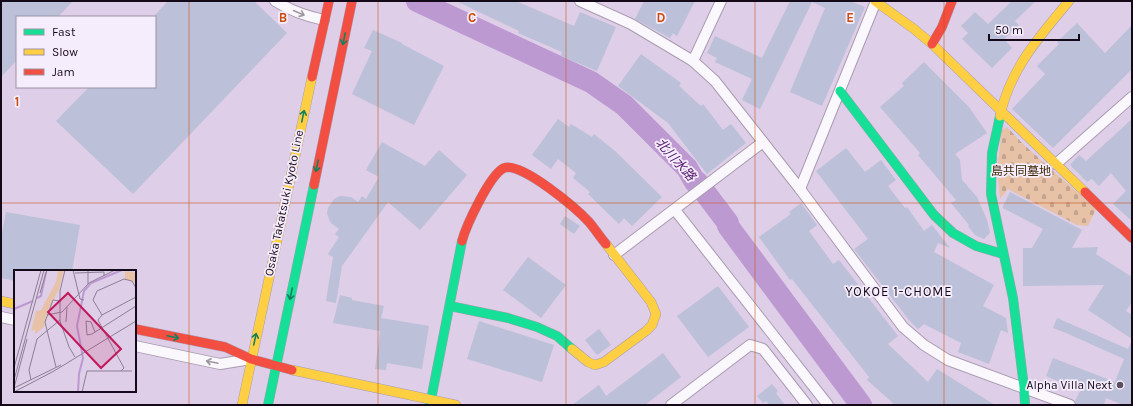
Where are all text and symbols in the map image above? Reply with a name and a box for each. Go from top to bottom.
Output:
text: B [279,10,287,25]
one-way arrow [292,10,304,17]
text: C [468,10,476,25]
text: D [657,10,666,25]
text: E [846,10,854,25]
legend [16,16,156,88]
scale bar [989,16,1079,42]
text: 50 m [995,23,1023,37]
text: Fast [52,25,76,39]
one-way arrow [339,32,347,45]
text: Slow [52,45,78,59]
text: Jam [52,65,75,79]
text: 1 [15,94,19,109]
one-way arrow [299,110,307,123]
street label: Osaka Takatsuki Kyoto Line [262,129,306,277]
water label: 北川水路 [653,135,699,184]
one-way arrow [313,160,321,173]
park label: 島共同墓地 [991,164,1051,178]
inset map [14,270,136,392]
district label: YOKOE 1-CHOME [845,284,953,299]
one-way arrow [286,287,294,300]
one-way arrow [166,333,179,341]
one-way arrow [251,333,259,346]
one-way arrow [206,358,219,366]
place label: Alpha Villa Next [1027,378,1112,392]
marker: Alpha Villa Next [1115,380,1125,390]

